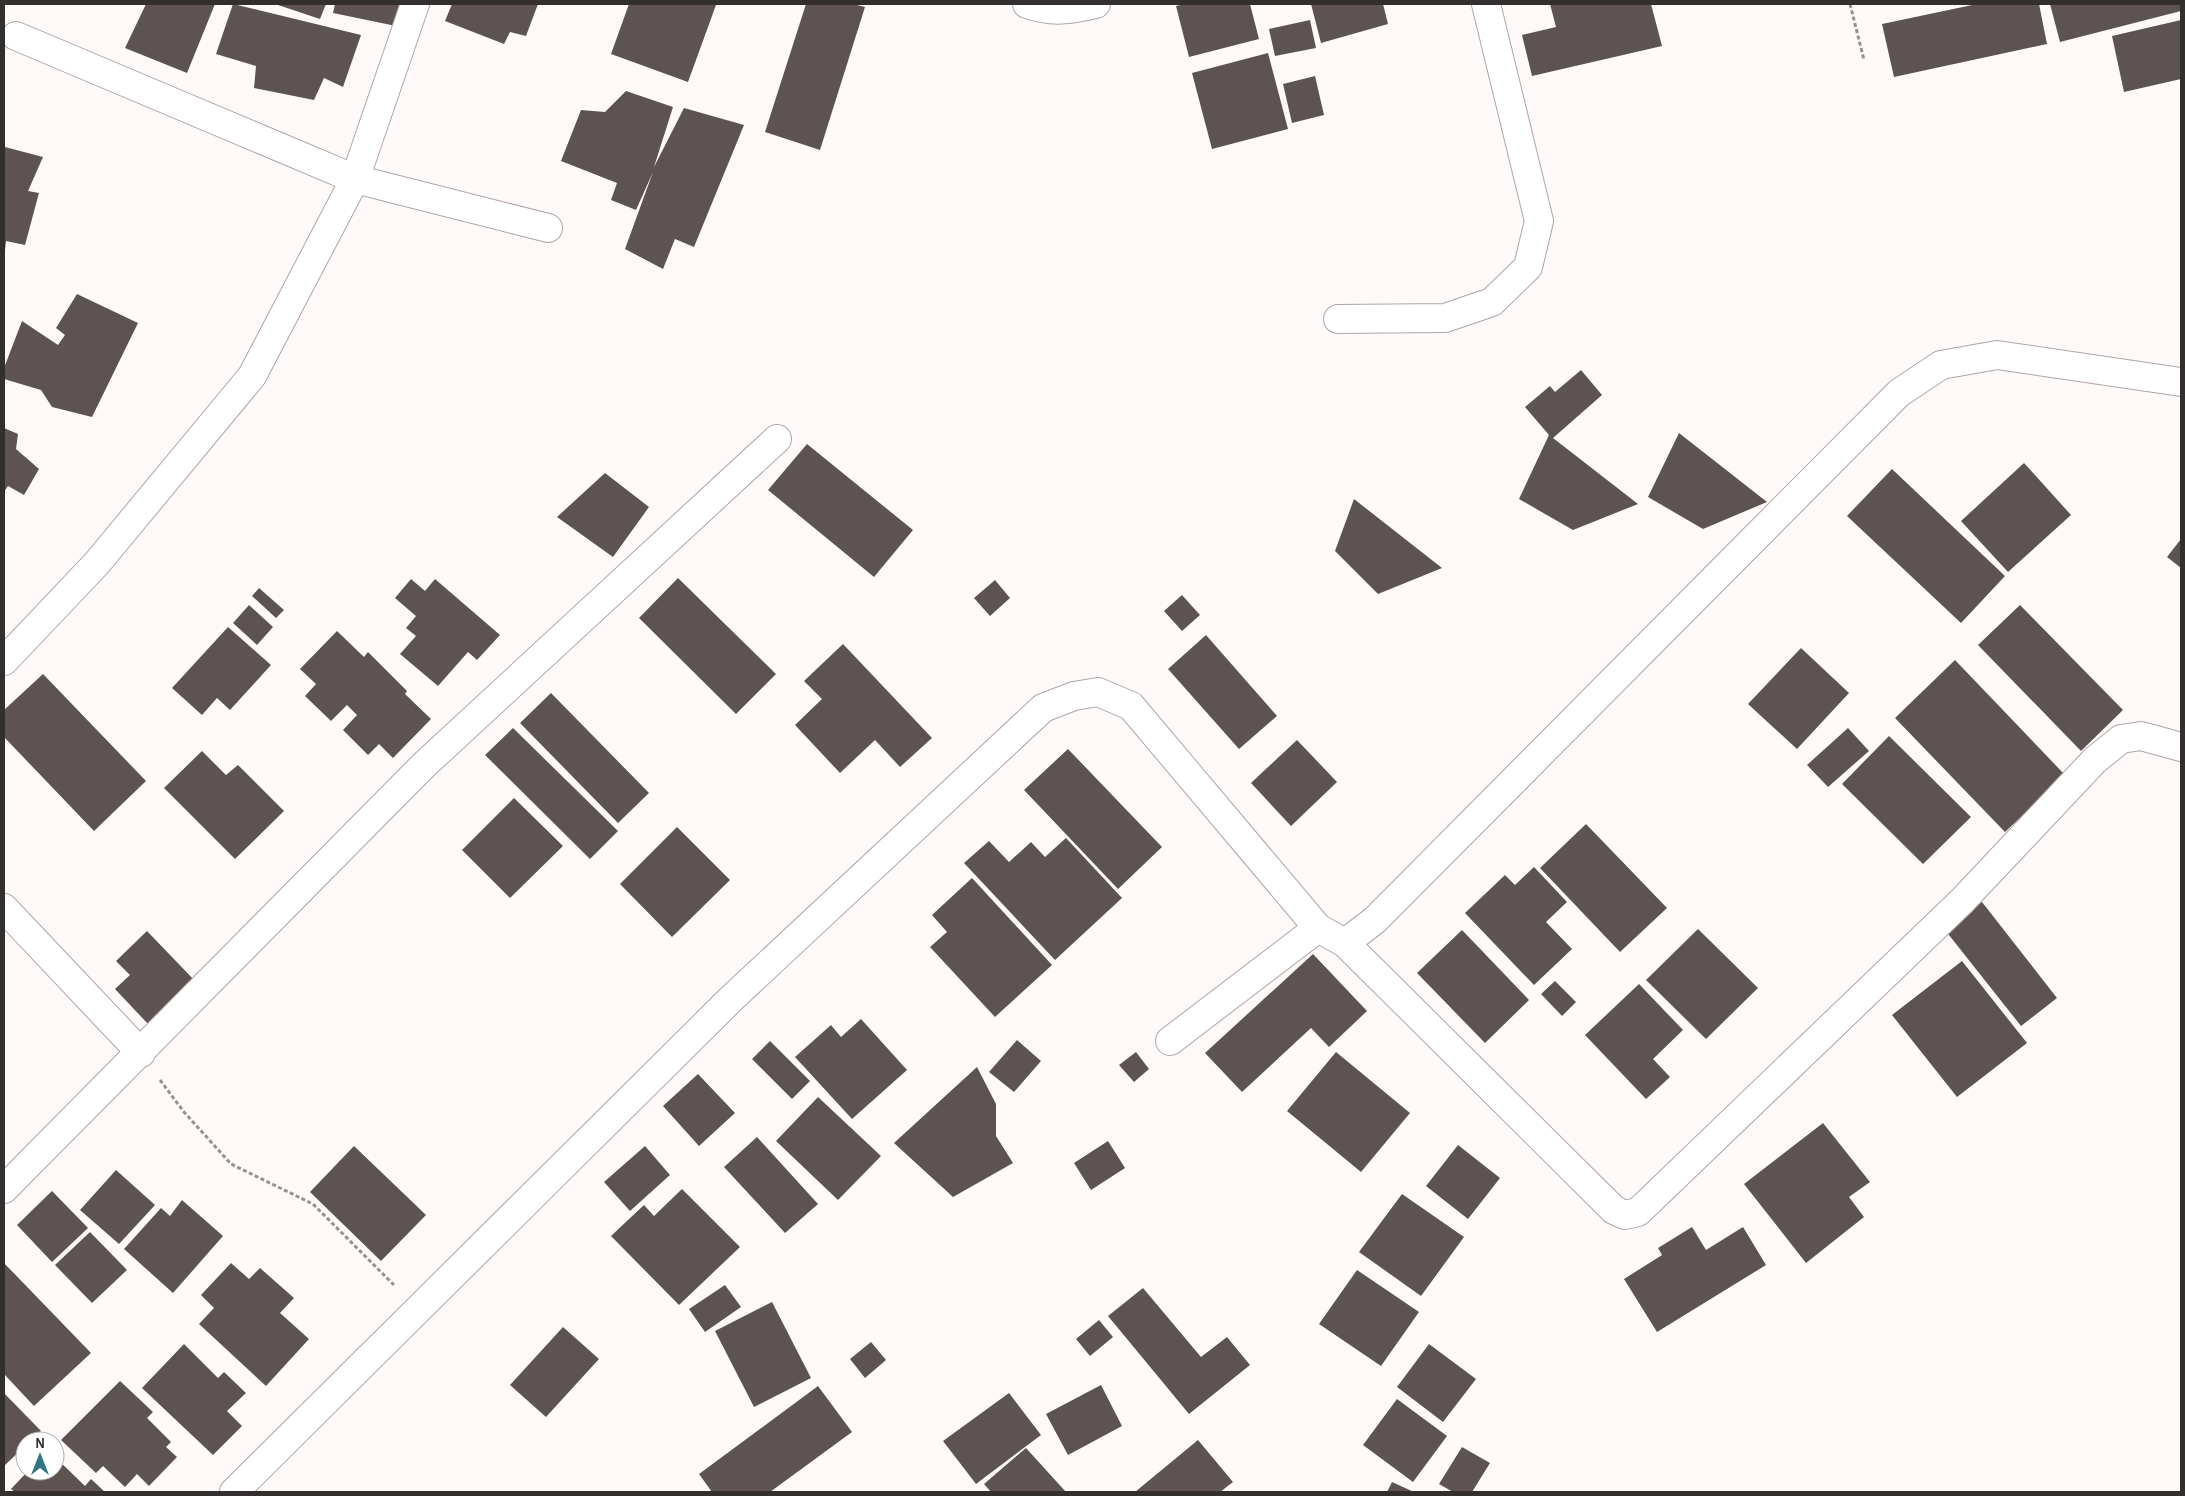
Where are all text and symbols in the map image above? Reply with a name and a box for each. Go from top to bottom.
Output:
north arrow [15,1431,65,1481]
text: N [35,1437,45,1451]

